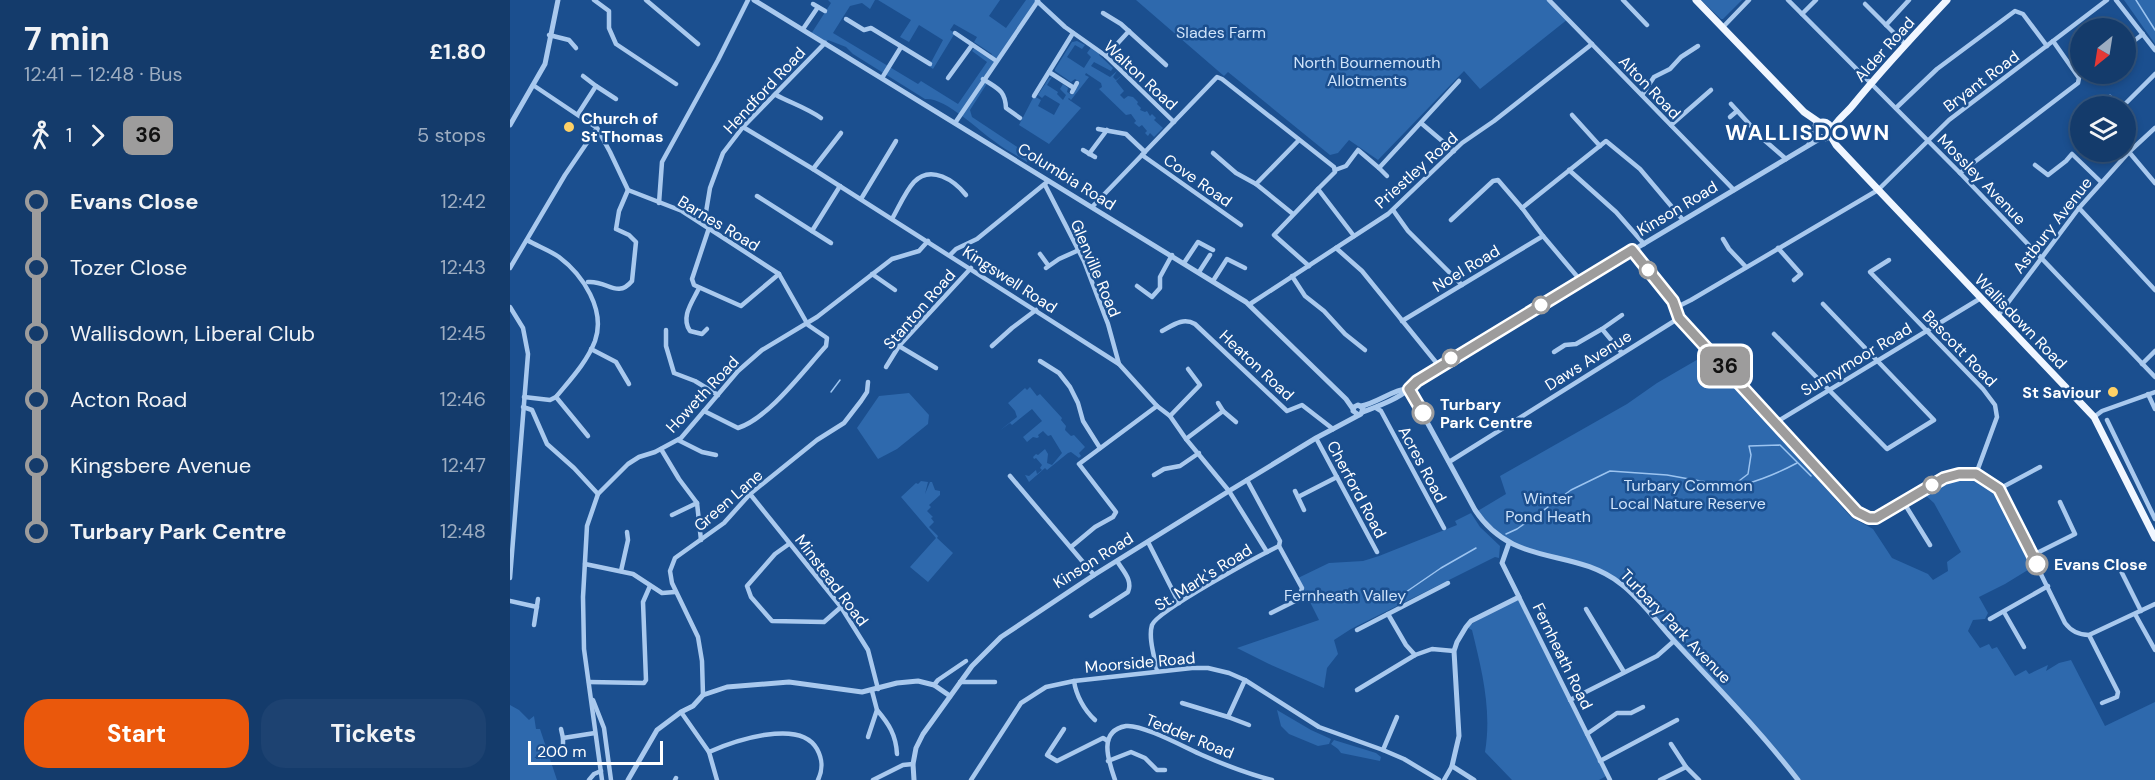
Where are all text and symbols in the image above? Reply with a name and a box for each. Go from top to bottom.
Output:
street label: Alder Road [1850,12,1919,86]
text: 7 min [24,17,110,60]
north arrow [2070,18,2136,84]
map controls [2070,18,2136,162]
park label: Slades Farm [1176,22,1266,43]
street label: Walton Road [1099,36,1182,115]
text: £1.80 [429,37,486,66]
street label: Hendford Road [719,43,810,138]
street label: Bryant Road [1939,46,2023,117]
street label: Alton Road [1614,51,1685,124]
park label: North Bournemouth Allotments [1293,52,1441,91]
text: 12:41 – 12:48 · Bus [24,61,182,87]
button: layers [2070,96,2136,162]
place label: Church of St Thomas [581,108,664,147]
district label: WALLISDOWN [1725,118,1891,147]
icon: walk [24,119,57,152]
icon: forward [81,119,114,152]
marker: Church of St Thomas [562,120,576,134]
text: 36 [135,121,161,149]
text: 1 [66,122,72,148]
text: 5 stops [417,122,486,148]
street label: Priestley Road [1370,127,1462,213]
street label: Mossley Avenue [1933,129,2030,229]
street label: Columbia Road [1014,138,1120,215]
street label: Cove Road [1159,149,1236,212]
street label: Astbury Avenue [2008,173,2097,278]
street label: Kinson Road [1633,176,1721,241]
text: Evans Close [70,187,198,216]
text: 12:42 [441,188,486,214]
street label: Barnes Road [674,191,764,256]
street label: Glenville Road [1066,216,1125,320]
street label: Noel Road [1429,240,1504,297]
street label: Kingswell Road [958,241,1061,318]
text: Tozer Close [70,253,187,282]
text: 12:43 [440,254,486,280]
unlabelled marker [1639,261,1657,279]
street label: Stanton Road [879,265,960,354]
street label: Wallisdown Road [1970,269,2071,373]
unlabelled marker [1532,296,1550,314]
street label: Bascott Road [1918,306,2001,391]
street label: Sunnymoor Road [1797,318,1916,401]
text: Wallisdown, Liberal Club [70,319,315,348]
text: 12:45 [440,320,486,346]
street label: Heaton Road [1215,325,1298,405]
street label: Daws Avenue [1541,325,1636,395]
line badge: 36 [1698,346,1752,386]
unlabelled marker [1442,349,1460,367]
street label: Howeth Road [661,351,743,437]
text: 36 [1712,352,1738,380]
place label: St Saviour [2022,382,2101,403]
text: Acton Road [70,385,187,414]
marker: St Saviour [2106,385,2120,399]
text: 12:46 [440,386,486,412]
place label: Turbary Park Centre [1440,394,1533,433]
marker: Turbary Park Centre [1412,402,1434,424]
street label: Acres Road [1394,422,1451,506]
street label: Cherford Road [1322,437,1391,542]
text: Kingsbere Avenue [70,451,251,480]
text: 12:47 [441,452,486,478]
street label: Green Lane [689,465,767,536]
park label: Turbary Common Local Nature Reserve [1610,475,1766,514]
unlabelled marker [1923,476,1941,494]
park label: Winter Pond Heath [1505,488,1591,527]
text: Turbary Park Centre [70,517,287,546]
text: 12:48 [440,518,486,544]
street label: Kinson Road [1049,528,1137,593]
street label: Minstead Road [790,530,873,630]
street label: St. Mark's Road [1151,539,1256,616]
marker: Evans Close [2026,553,2048,575]
place label: Evans Close [2054,554,2147,575]
street label: Turbary Park Avenue [1616,565,1736,688]
park label: Fernheath Valley [1284,585,1406,606]
street label: Fernheath Road [1528,599,1597,713]
street label: Moorside Road [1084,647,1196,678]
button: Start [24,699,249,768]
button: Tickets [261,699,486,768]
street label: Tedder Road [1143,709,1237,764]
scale bar [528,738,663,766]
text: 200 m [537,741,586,762]

